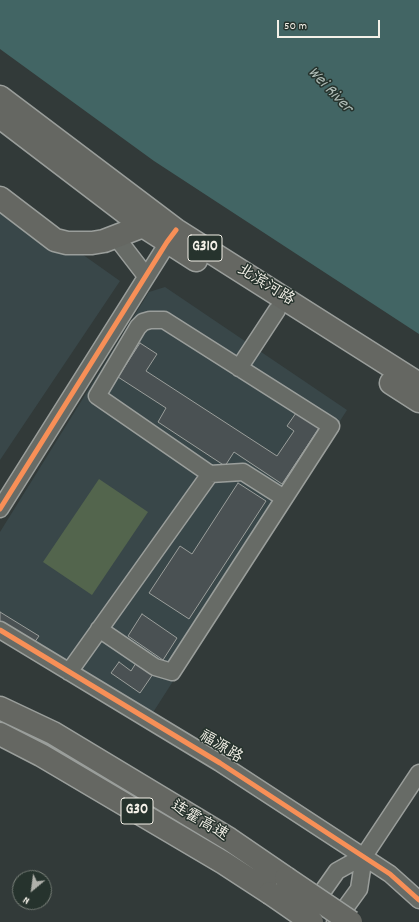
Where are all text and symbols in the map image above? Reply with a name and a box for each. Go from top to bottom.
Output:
scale bar [279,12,382,38]
text: 50 m [284,18,307,35]
water label: Wei River [302,64,356,118]
road number: G310 [188,235,222,261]
street label: 北滨河路 [233,261,297,311]
street label: 福源路 [195,727,245,769]
street label: 连霍高速 [167,797,231,847]
road number: G30 [121,798,153,824]
north arrow [12,870,52,910]
text: N [20,891,33,908]

